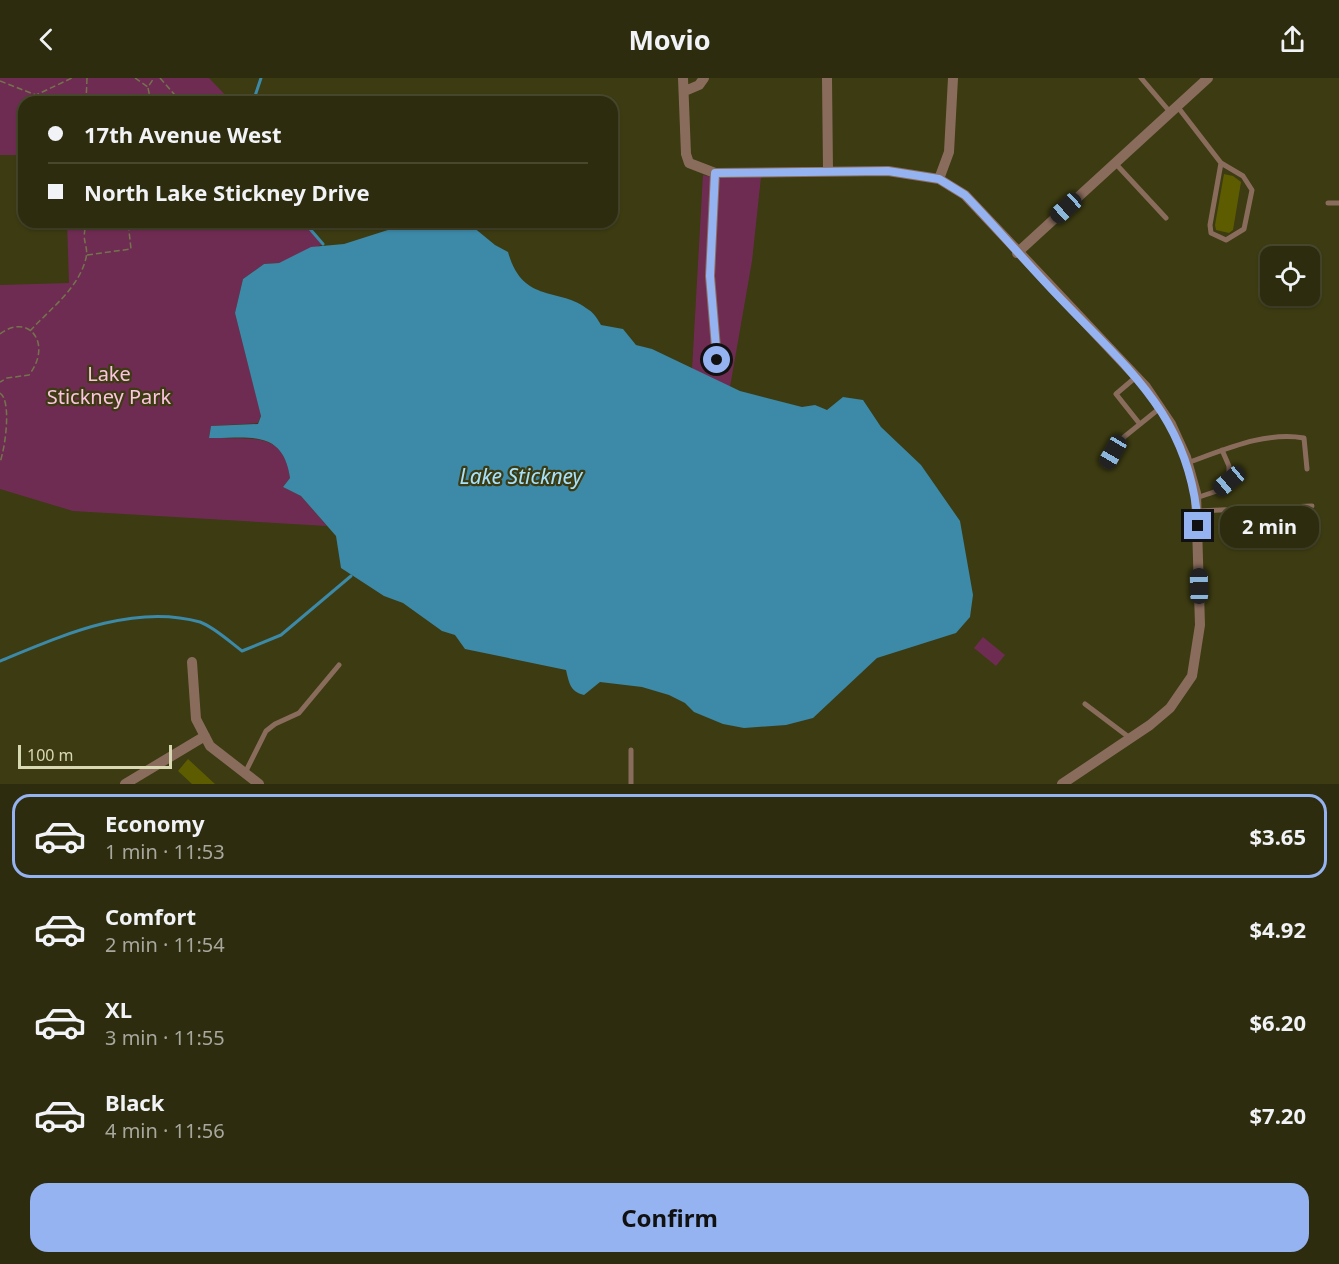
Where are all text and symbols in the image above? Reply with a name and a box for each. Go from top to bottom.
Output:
text: Movio [628,21,711,58]
icon: back [30,23,63,56]
icon: share [1276,23,1309,56]
text: 17th Avenue West [84,119,282,149]
text: North Lake Stickney Drive [84,177,370,207]
car [1047,189,1085,227]
map controls [1260,246,1320,306]
button: locate [1260,246,1320,306]
route start [703,346,730,373]
park label: Lake Stickney Park [47,360,172,410]
car [1096,432,1130,472]
water label: Lake Stickney [460,462,584,490]
car [1209,463,1249,499]
callout: 2 min [1219,505,1318,547]
route end [1184,512,1211,539]
text: 2 min [1242,513,1297,540]
car [1190,568,1208,604]
scale bar [18,742,172,770]
text: 100 m [27,744,74,766]
text: Economy [105,808,204,838]
icon: car [33,809,87,863]
text: $3.65 [1249,821,1306,851]
text: 1 min · 11:53 [105,838,225,865]
text: Comfort [105,901,196,931]
icon: car [33,902,87,956]
text: $4.92 [1249,914,1306,944]
text: 2 min · 11:54 [105,931,225,958]
text: XL [105,994,132,1024]
icon: car [33,995,87,1049]
text: $6.20 [1249,1007,1306,1037]
text: 3 min · 11:55 [105,1024,225,1051]
text: Black [105,1087,164,1117]
icon: car [33,1088,87,1142]
text: $7.20 [1249,1100,1306,1130]
text: 4 min · 11:56 [105,1117,225,1144]
button: Confirm [30,1183,1309,1252]

